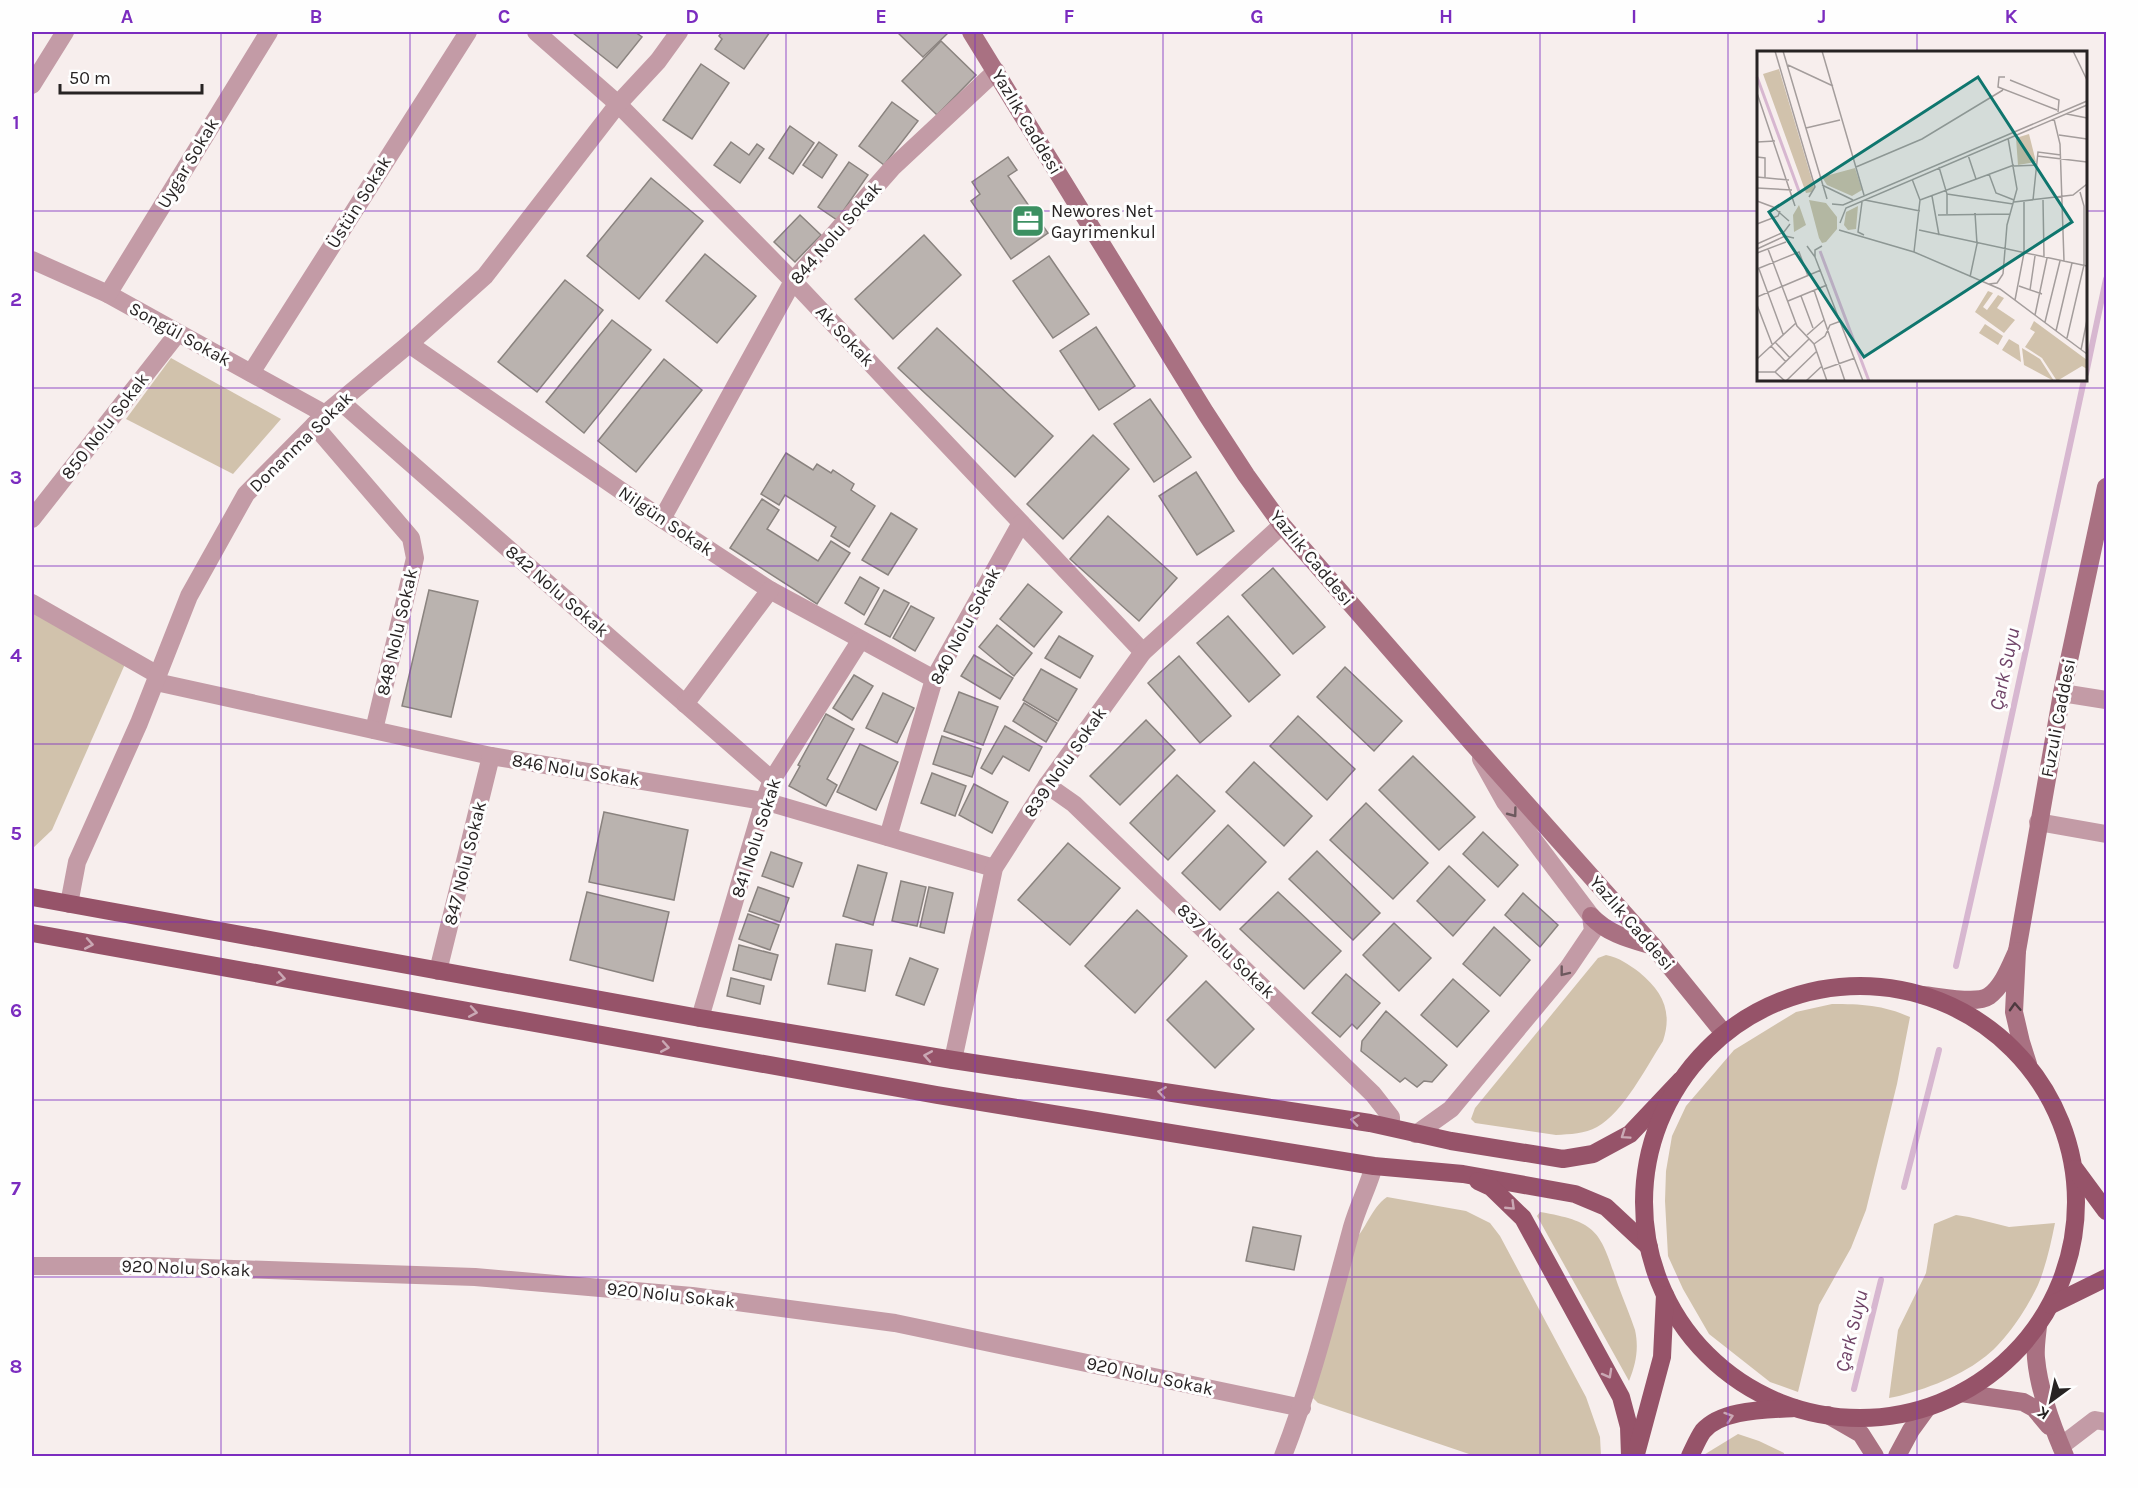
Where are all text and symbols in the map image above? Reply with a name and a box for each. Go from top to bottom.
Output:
text: A [121,5,134,28]
text: B [310,5,322,28]
text: C [498,5,510,28]
text: D [685,5,699,28]
text: E [875,5,887,28]
text: F [1064,5,1075,28]
text: G [1250,5,1264,28]
text: H [1439,5,1453,28]
text: I [1631,5,1637,28]
text: J [1818,5,1826,28]
text: K [2004,5,2018,28]
inset map [1757,51,2087,381]
scale bar [60,57,202,95]
street label: Yazlık Caddesi [987,66,1067,178]
text: 50 m [69,67,111,89]
text: 1 [12,111,20,134]
street label: Uygar Sokak [152,114,224,212]
street label: Üstün Sokak [322,152,396,252]
street label: 844 Nolu Sokak [785,177,887,289]
place label: Newores Net Gayrimenkul [1051,200,1156,243]
office icon: Newores Net Gayrimenkul [1010,203,1046,239]
text: 2 [10,288,22,311]
street label: Songül Sokak [125,297,235,371]
street label: Ak Sokak [811,301,879,371]
street label: 850 Nolu Sokak [56,368,154,484]
street label: Donanma Sokak [245,387,357,497]
text: 3 [10,466,22,489]
street label: Nilgün Sokak [614,481,718,561]
street label: Yazlık Caddesi [1266,506,1358,610]
street label: 842 Nolu Sokak [501,540,613,642]
street label: 840 Nolu Sokak [925,564,1005,688]
street label: 848 Nolu Sokak [372,566,422,698]
water label: Çark Suyu [1985,626,2024,712]
text: 4 [10,644,22,667]
street label: Fuzuli Caddesi [2036,657,2080,779]
street label: 839 Nolu Sokak [1019,703,1111,821]
street label: 846 Nolu Sokak [511,749,641,791]
street label: 841 Nolu Sokak [726,775,786,901]
street label: 847 Nolu Sokak [439,799,491,927]
one-way arrow [1505,806,1516,817]
text: 5 [10,822,22,845]
street label: Yazlık Caddesi [1585,871,1679,975]
street label: 837 Nolu Sokak [1172,899,1280,1003]
one-way arrow [84,937,94,949]
one-way arrow [1561,966,1572,977]
one-way arrow [276,971,286,984]
text: 6 [10,999,22,1022]
one-way arrow [2008,1003,2021,1012]
one-way arrow [468,1005,478,1018]
one-way arrow [660,1040,670,1052]
one-way arrow [923,1050,933,1063]
one-way arrow [1158,1086,1167,1098]
one-way arrow [1351,1115,1360,1127]
one-way arrow [1621,1128,1631,1140]
text: 7 [11,1177,21,1200]
one-way arrow [1504,1199,1515,1210]
street label: 920 Nolu Sokak [121,1255,251,1281]
street label: 920 Nolu Sokak [606,1277,736,1313]
water label: Çark Suyu [1830,1288,1873,1375]
street label: 920 Nolu Sokak [1085,1352,1215,1400]
text: 8 [10,1355,22,1378]
one-way arrow [1601,1368,1612,1378]
north arrow [2021,1371,2081,1431]
text: K [2033,1402,2053,1424]
one-way arrow [1723,1412,1734,1424]

